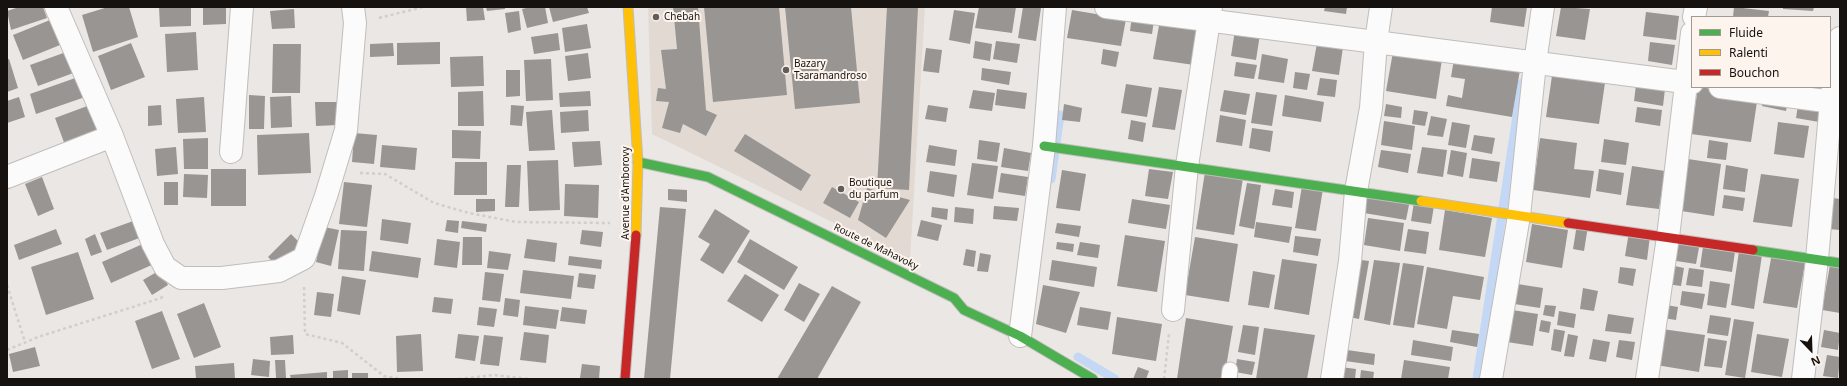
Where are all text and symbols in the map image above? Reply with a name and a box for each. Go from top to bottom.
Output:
place label: Chebah [664,11,700,23]
marker: Chebah [651,12,661,22]
legend [1691,16,1831,88]
text: Fluide [1729,24,1763,41]
text: Ralenti [1729,44,1768,61]
place label: Bazary Tsaramandroso [794,58,867,82]
text: Bouchon [1729,64,1779,81]
marker: Bazary Tsaramandroso [781,65,791,75]
street label: Avenue d'Amborovy [620,146,632,240]
place label: Boutique du parfum [849,177,899,200]
marker: Boutique du parfum [836,184,846,194]
street label: Route de Mahavoky [832,221,920,273]
north arrow [1791,330,1831,370]
text: N [1809,353,1823,370]

